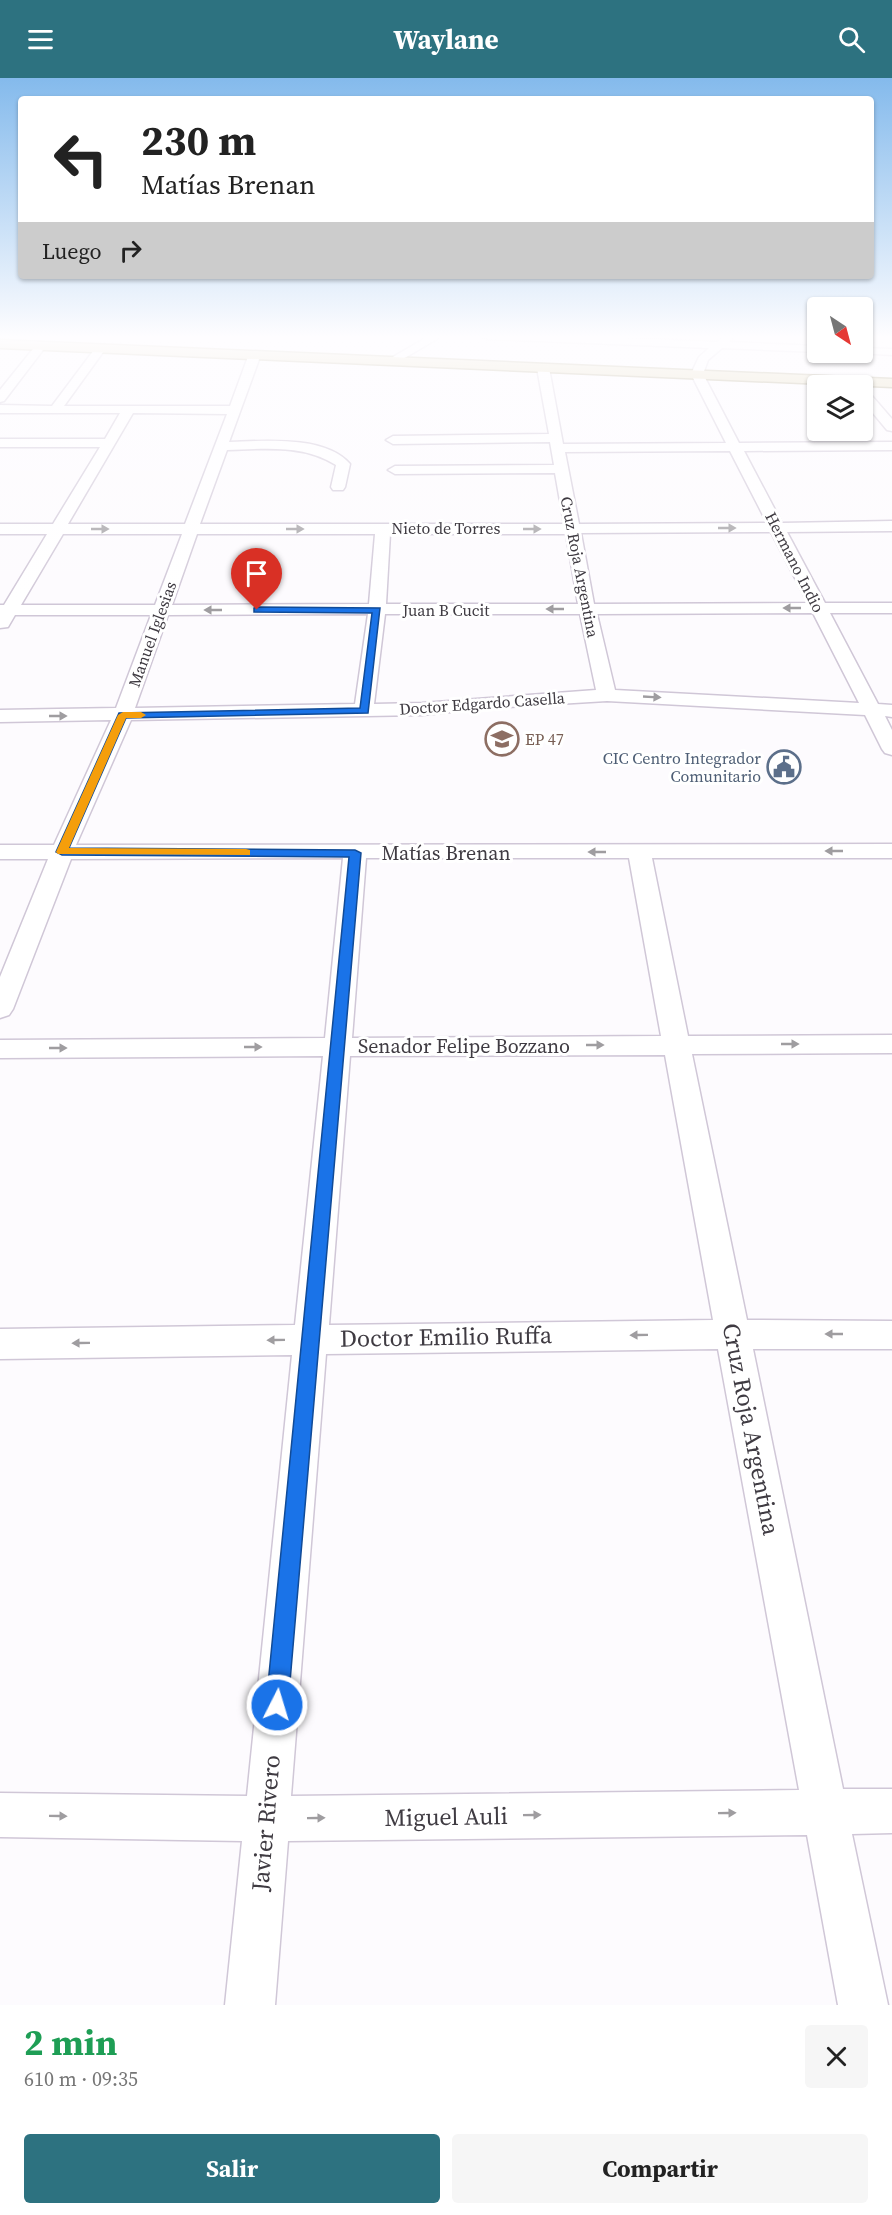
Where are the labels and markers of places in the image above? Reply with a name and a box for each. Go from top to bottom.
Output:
pin [231,548,282,610]
school or university icon: EP 47 [484,721,520,757]
place label: EP 47 [525,728,564,750]
place label: CIC Centro Integrador Comunitario [603,747,761,787]
public building icon: CIC Centro Integrador Comunitario [766,749,802,785]

